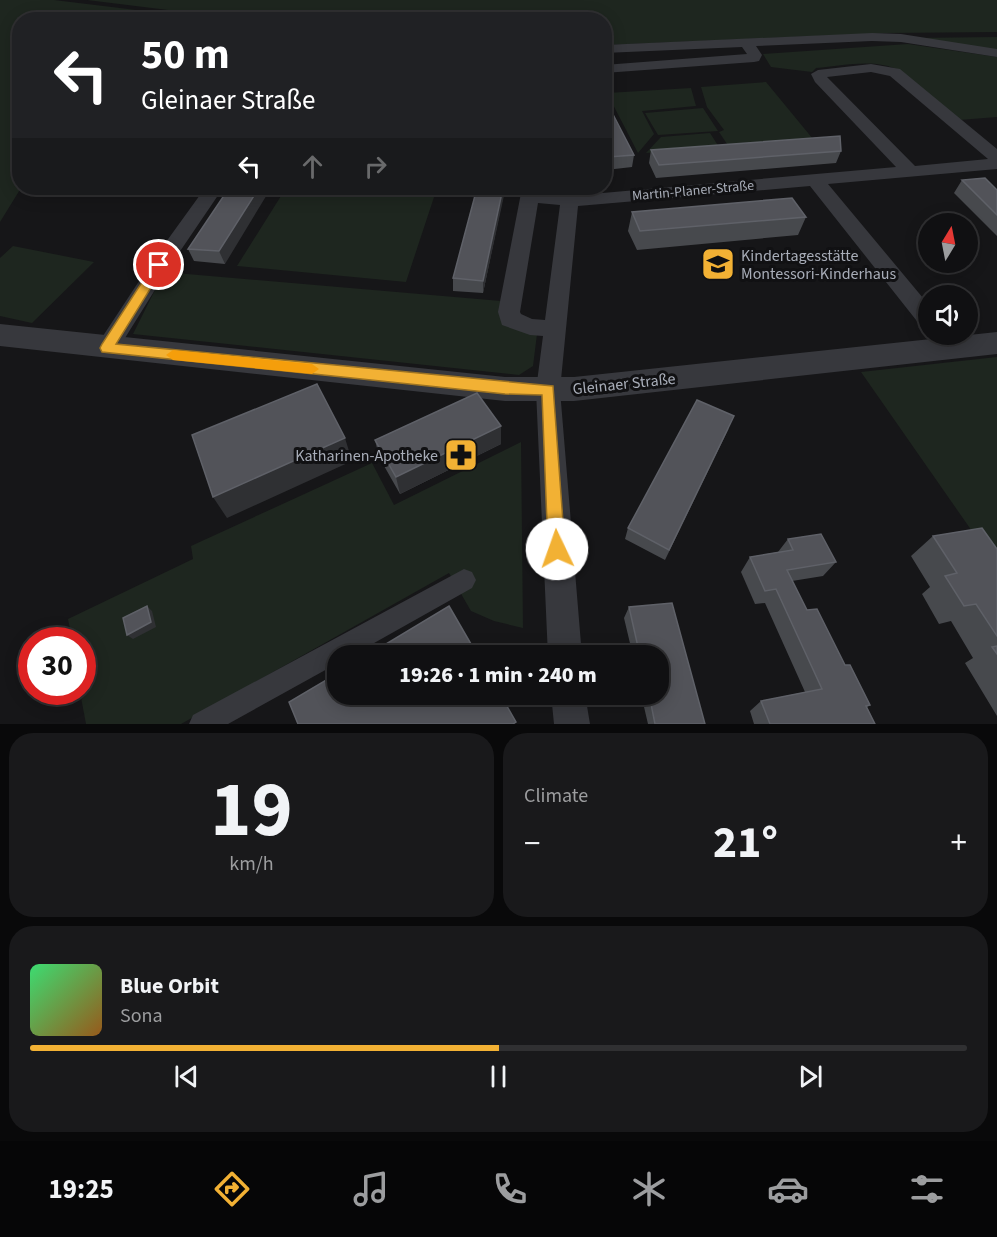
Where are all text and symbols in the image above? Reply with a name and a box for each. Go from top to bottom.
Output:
text: 50 m [141,25,230,85]
icon: left [42,36,120,114]
text: Gleinaer Straße [141,81,315,120]
icon: left [233,150,266,183]
icon: ahead [296,150,329,183]
icon: right [359,150,392,183]
street label: Martin-Planer-Straße [631,176,755,206]
north arrow [918,213,978,273]
map controls [918,213,978,345]
pin [133,239,184,290]
place label: Kindertagesstätte Montessori-Kinderhaus [741,245,897,285]
school or university icon: Kindertagesstätte Montessori-Kinderhaus [700,246,736,282]
icon: arrive [142,248,175,281]
button: sound [918,285,978,345]
street label: Gleinaer Straße [572,368,677,400]
pharmacy icon: Katharinen-Apotheke [443,437,479,473]
place label: Katharinen-Apotheke [295,445,438,467]
position arrow [525,517,589,581]
speed limit sign: 30 [18,627,96,705]
text: 19:26 · 1 min · 240 m [399,659,597,691]
text: 19 [210,755,293,866]
text: Climate [524,782,588,810]
text: 21° [713,811,778,875]
text: − [524,820,540,867]
text: + [951,820,967,867]
text: km/h [229,850,274,878]
text: Blue Orbit [120,970,219,1002]
text: Sona [120,1002,163,1030]
icon: previous [170,1060,203,1093]
icon: pause [482,1060,515,1093]
icon: next [794,1060,827,1093]
icon: directions [211,1168,253,1210]
icon: music [350,1168,392,1210]
icon: phone [489,1168,531,1210]
icon: climate [628,1168,670,1210]
icon: car [767,1168,809,1210]
icon: filters [906,1168,948,1210]
text: 19:25 [49,1170,114,1209]

